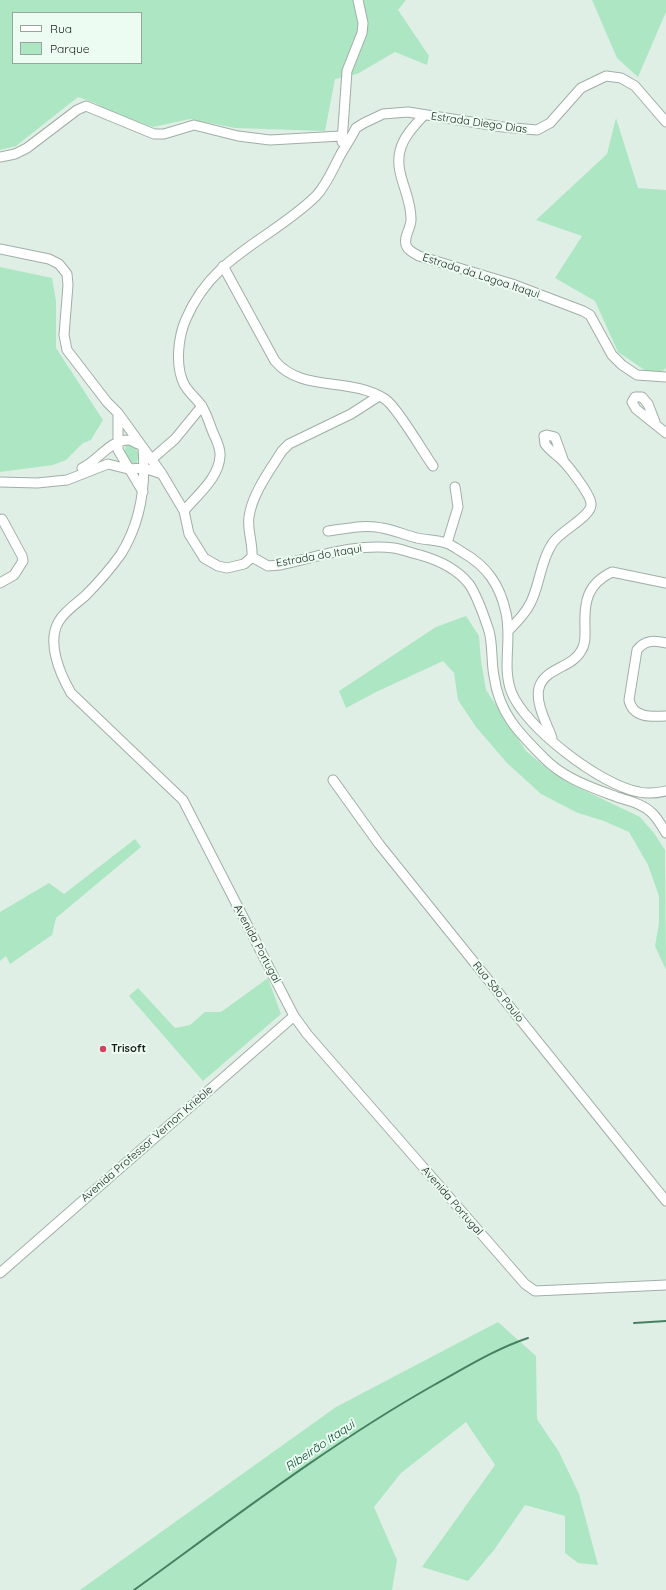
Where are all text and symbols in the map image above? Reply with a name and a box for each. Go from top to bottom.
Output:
legend [12,12,142,64]
text: Rua [50,21,72,36]
text: Parque [50,41,90,56]
street label: Estrada Diego Dias [430,110,528,136]
street label: Estrada da Lagoa Itaqui [421,251,541,301]
street label: Estrada do Itaqui [275,542,363,570]
street label: Avenida Portugal [231,902,283,986]
street label: Rua São Paulo [470,959,526,1025]
place label: Trisoft [111,1042,146,1056]
marker: Trisoft [98,1044,108,1054]
street label: Avenida Professor Vernon Krieble [78,1083,216,1205]
street label: Avenida Portugal [418,1164,486,1238]
water label: Ribeirão Itaqui [283,1418,357,1474]

